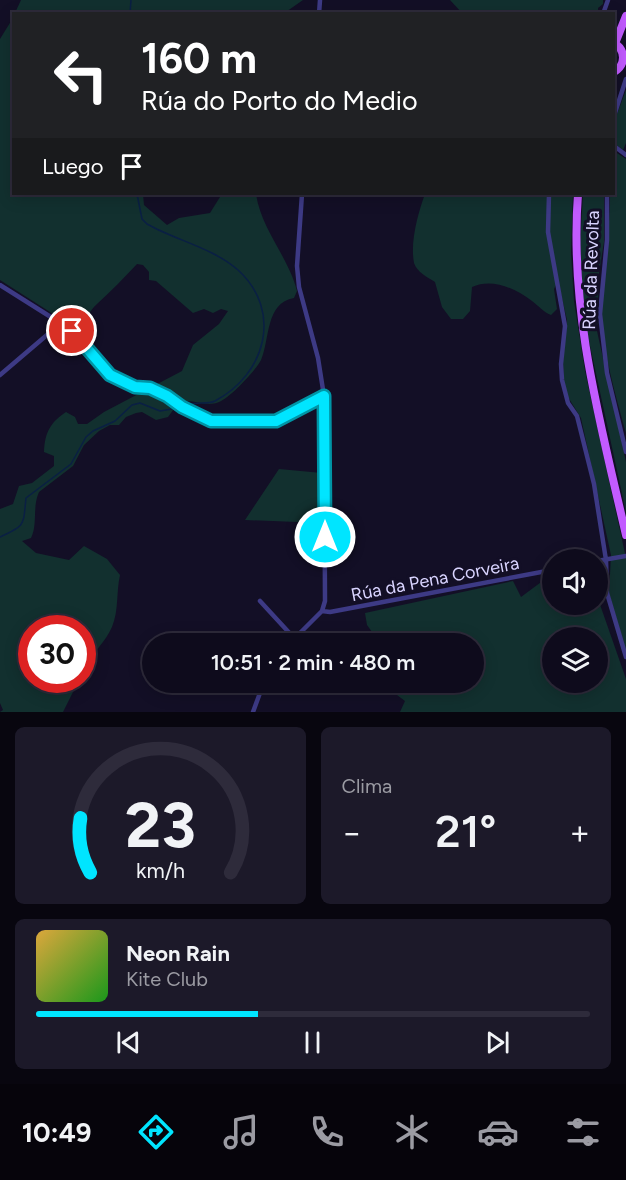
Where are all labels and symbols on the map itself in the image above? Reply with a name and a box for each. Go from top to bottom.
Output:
street label: Rúa da Revolta [578,210,604,330]
pin [46,305,97,356]
position arrow [293,505,357,569]
street label: Rúa da Pena Corveira [349,552,521,606]
speed limit sign: 30 [18,615,96,693]

